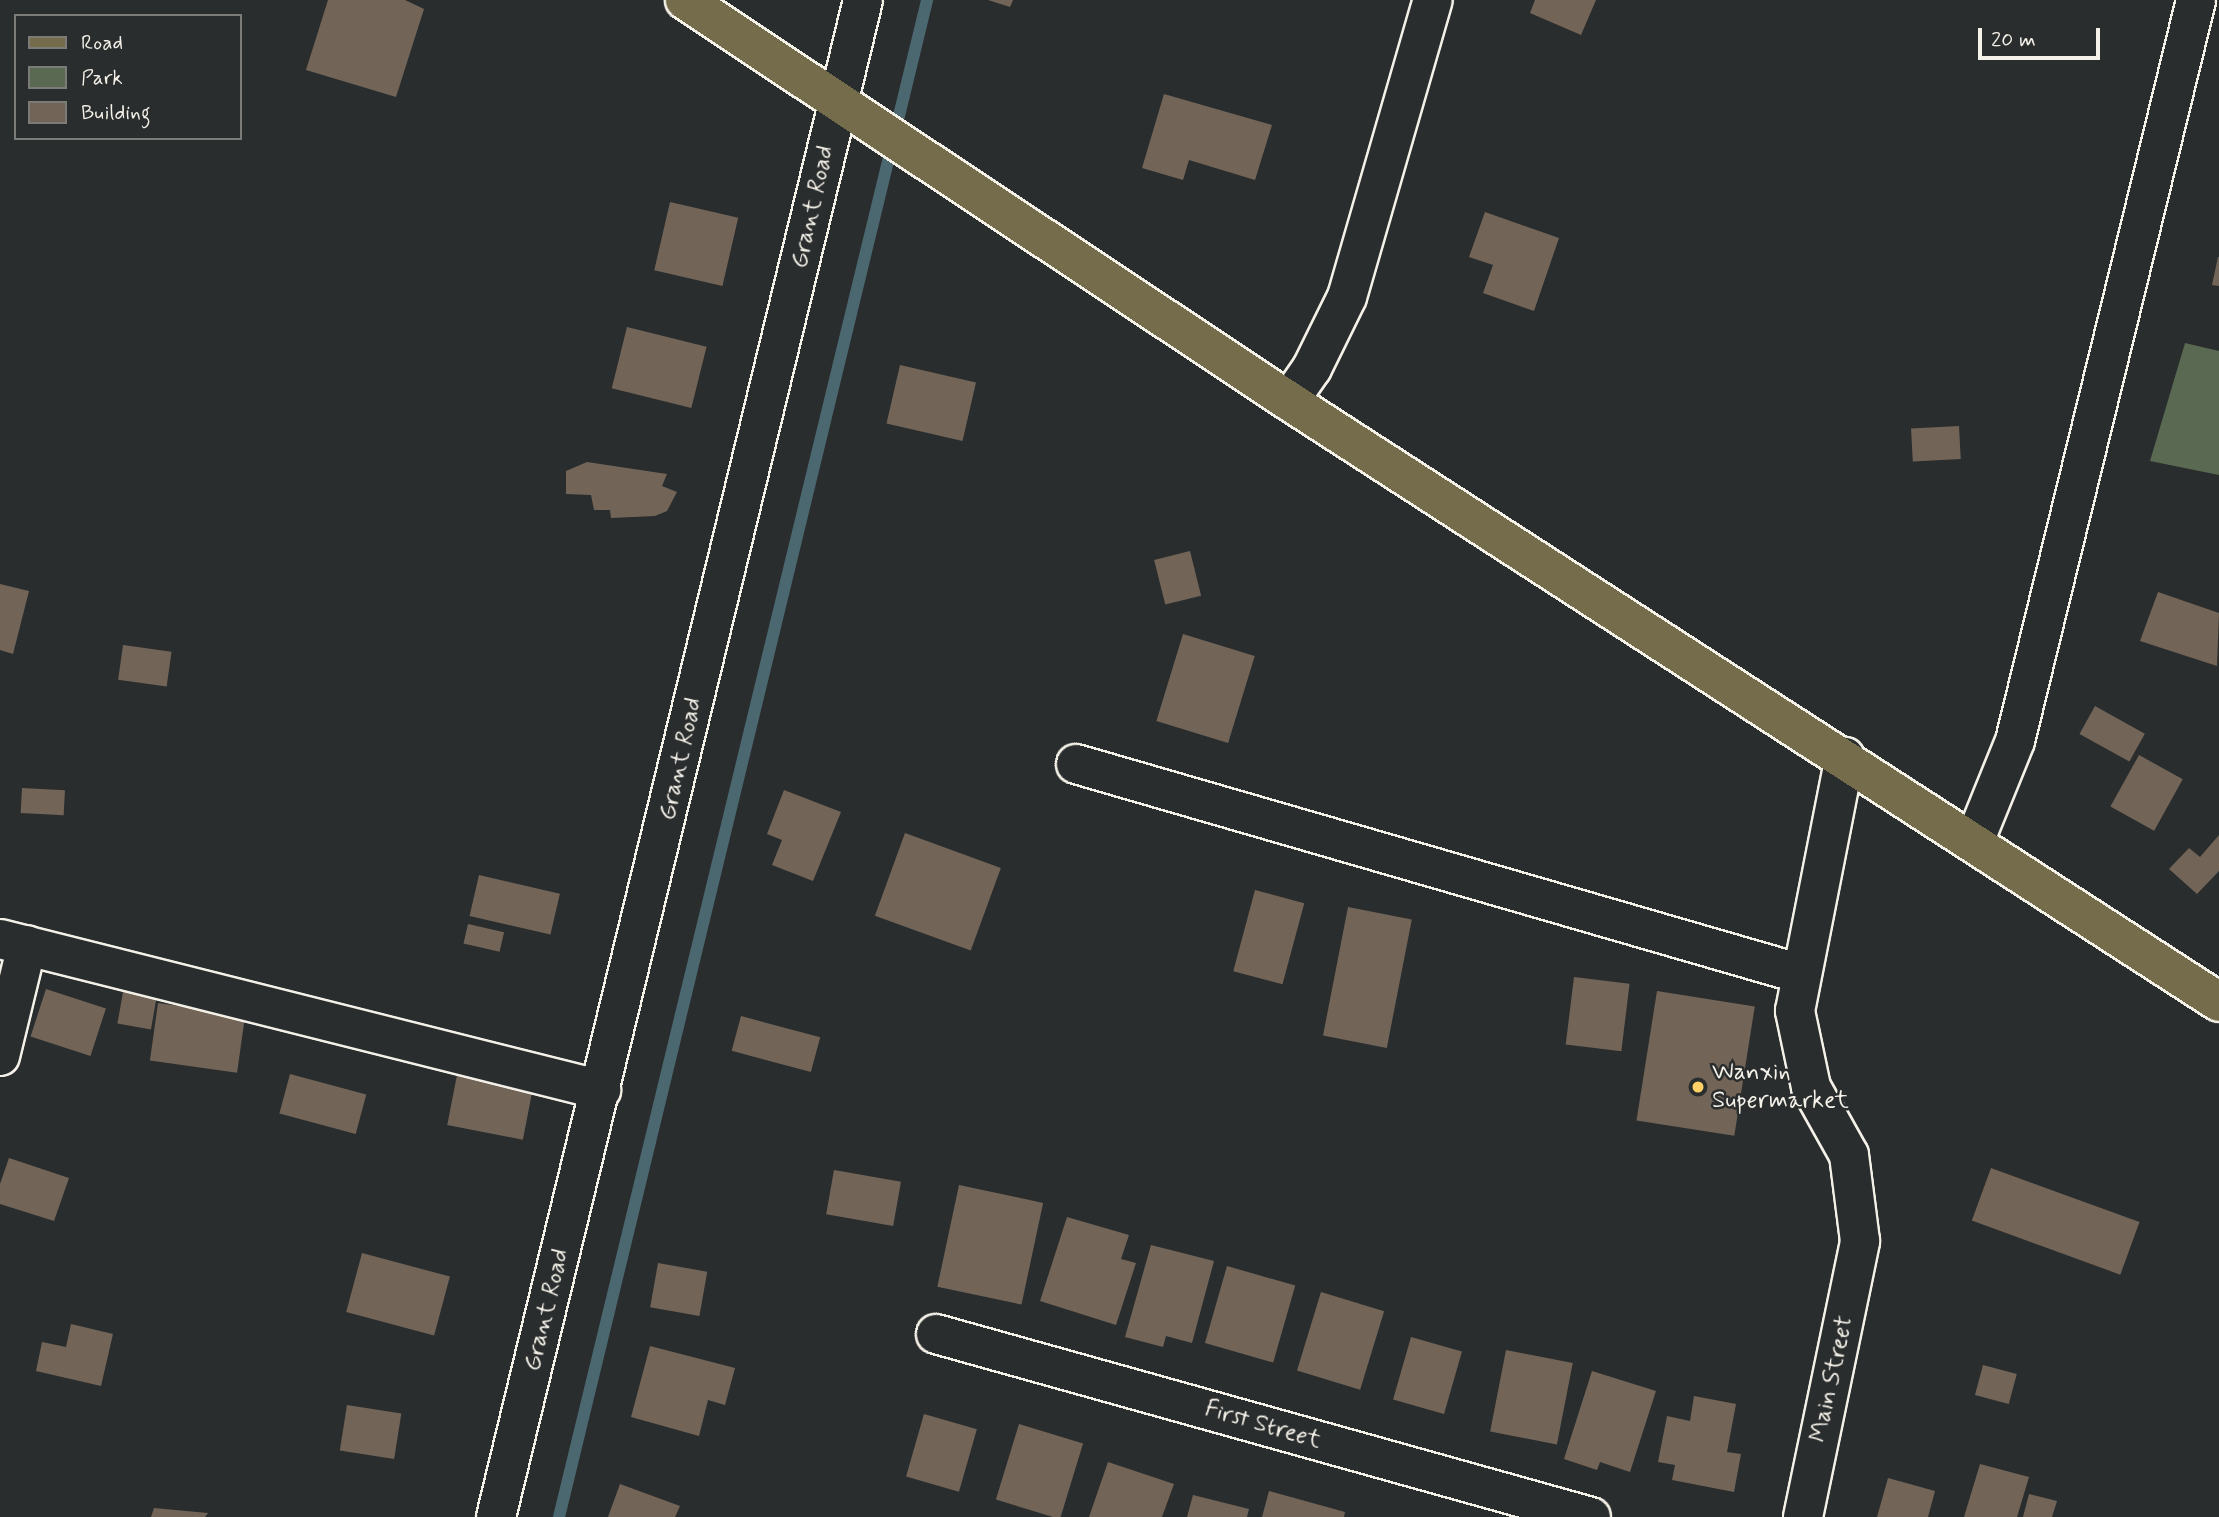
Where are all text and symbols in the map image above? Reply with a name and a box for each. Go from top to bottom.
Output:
legend [14,14,242,140]
scale bar [1981,14,2104,58]
text: 20 m [1991,26,2036,54]
text: Road [81,29,123,57]
text: Park [81,64,123,92]
text: Building [81,99,151,127]
street label: Grant Road [785,143,841,271]
street label: Grant Road [653,695,709,823]
place label: Wanxin Supermarket [1712,1059,1849,1115]
marker: Wanxin Supermarket [1690,1079,1706,1095]
street label: Grant Road [518,1246,576,1374]
street label: Main Street [1805,1314,1859,1444]
street label: First Street [1202,1395,1324,1455]

